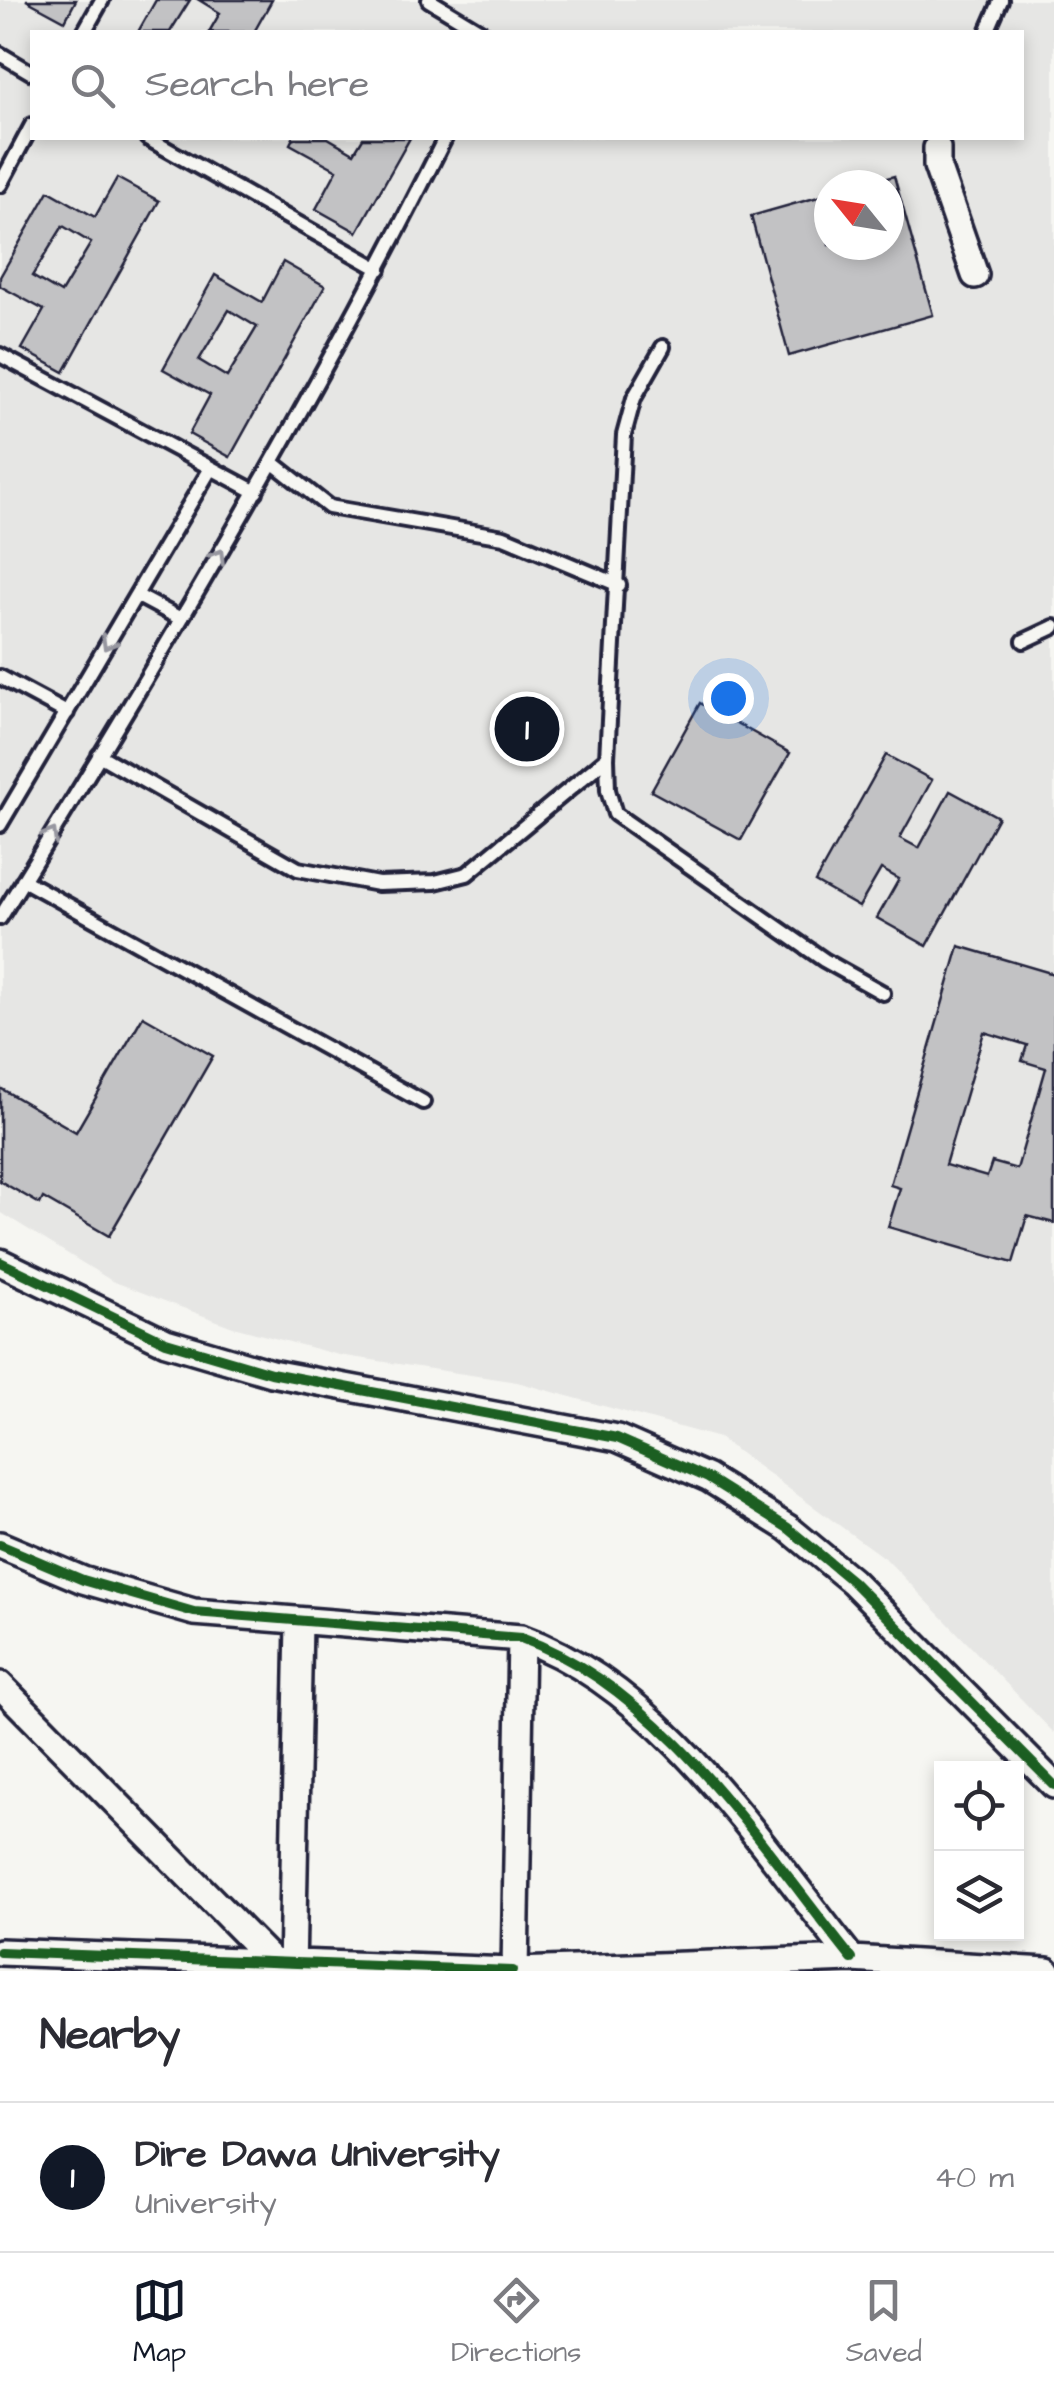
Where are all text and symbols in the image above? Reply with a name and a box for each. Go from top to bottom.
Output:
search box [30,30,1024,140]
icon: search [65,58,120,113]
text: Search here [145,59,369,111]
north arrow [814,170,904,260]
one-way arrow [206,549,225,567]
one-way arrow [101,632,120,650]
your location [703,673,754,724]
pin: 1 [494,692,560,766]
one-way arrow [39,828,58,846]
map controls [934,1761,1024,1941]
button: locate [934,1761,1024,1851]
button: layers [934,1851,1024,1941]
text: Nearby [40,2007,180,2065]
text: Dire Dawa University [135,2129,500,2181]
text: 1 [70,2155,75,2200]
text: 40 m [934,2155,1014,2200]
text: University [135,2181,277,2226]
tab: Map [132,2273,187,2372]
tab: Directions [451,2273,581,2372]
tab: Saved [846,2273,922,2372]

